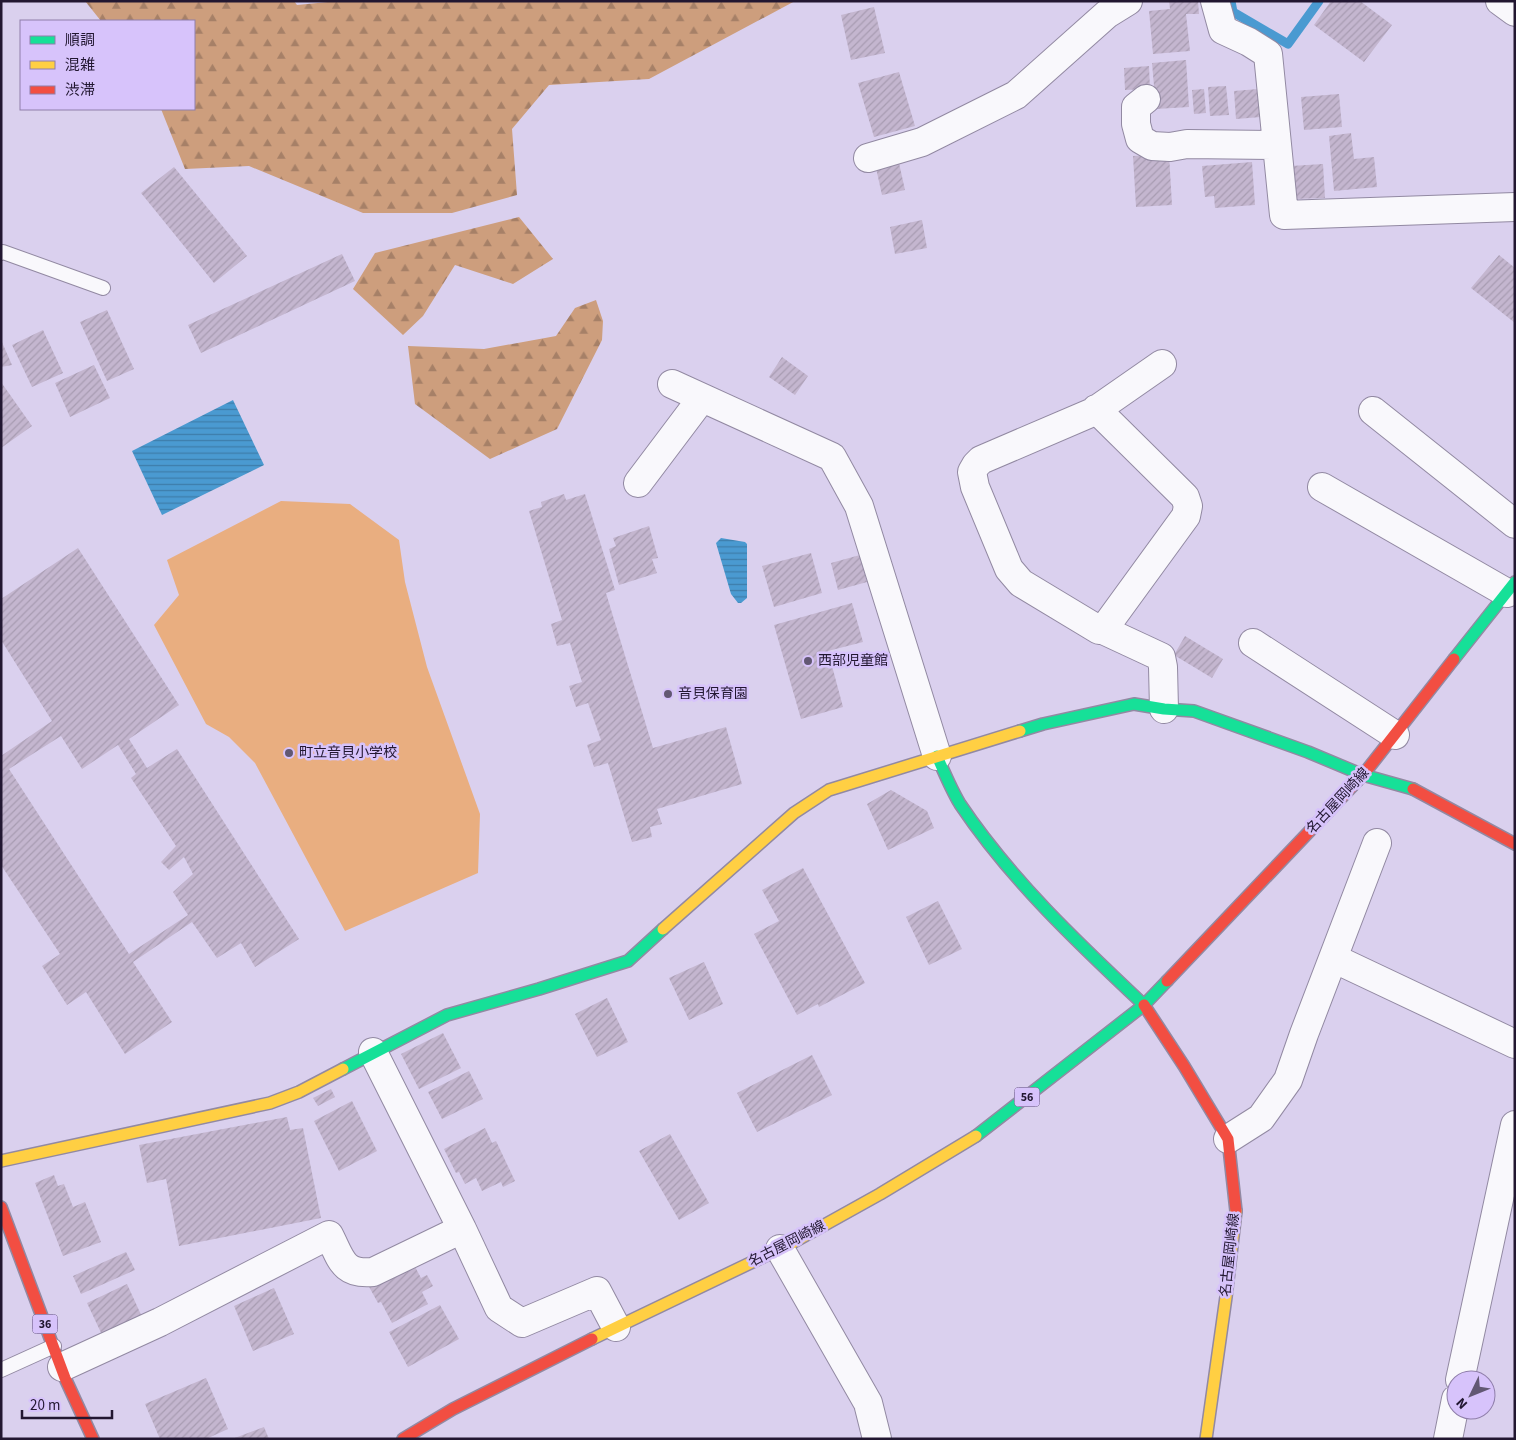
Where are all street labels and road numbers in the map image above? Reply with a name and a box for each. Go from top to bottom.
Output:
street label: 名古屋岡崎線 [1302,763,1374,839]
road number: 56 [1014,1088,1040,1106]
street label: 名古屋岡崎線 [1216,1212,1244,1298]
street label: 名古屋岡崎線 [745,1216,829,1272]
road number: 36 [32,1315,58,1334]

